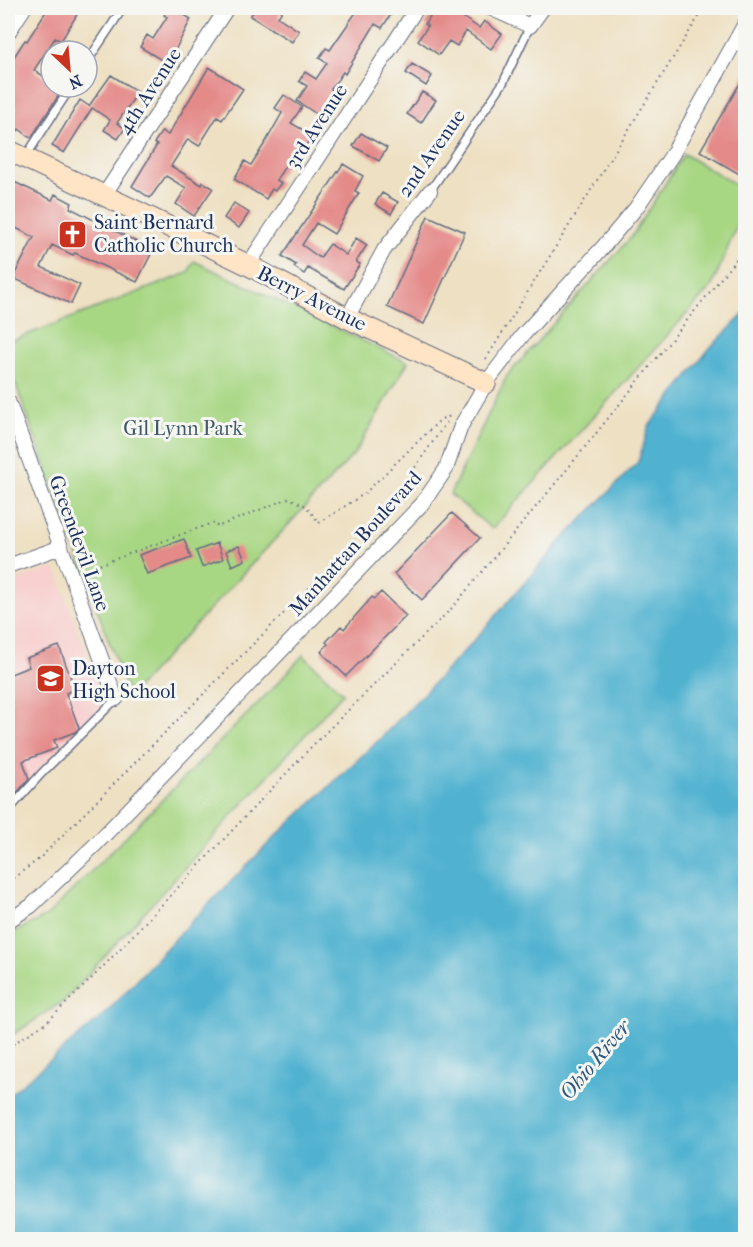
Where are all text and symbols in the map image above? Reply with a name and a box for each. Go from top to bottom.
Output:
north arrow [39,39,99,99]
street label: 4th Avenue [113,43,186,139]
text: N [65,71,85,94]
street label: 3rd Avenue [281,80,352,173]
street label: 2nd Avenue [393,105,470,201]
place label: Saint Bernard Catholic Church [94,211,234,257]
church icon: Saint Bernard Catholic Church [57,218,89,250]
street label: Berry Avenue [253,261,370,336]
park label: Gil Lynn Park [123,417,243,440]
street label: Manhattan Boulevard [284,465,427,620]
street label: Greendevil Lane [44,472,115,614]
place label: Dayton High School [72,657,176,703]
school or university icon: Dayton High School [35,663,67,695]
water label: Ohio River [555,1014,636,1105]

